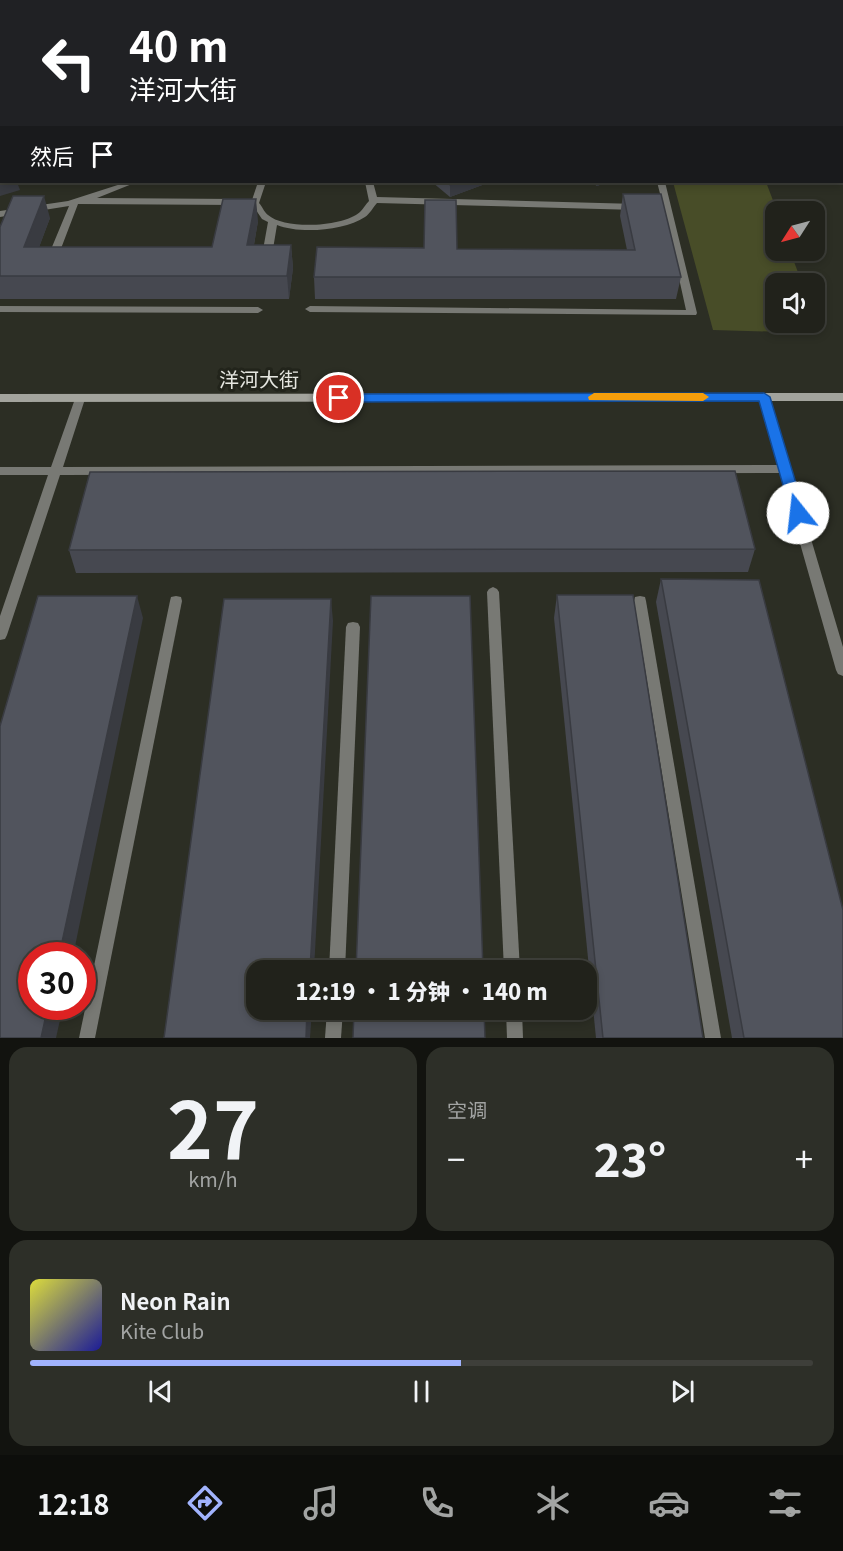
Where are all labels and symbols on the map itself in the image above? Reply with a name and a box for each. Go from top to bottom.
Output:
north arrow [765,201,825,261]
street label: 洋河大街 [219,364,299,393]
pin [313,372,364,423]
position arrow [766,481,830,545]
speed limit sign: 30 [18,942,96,1020]

